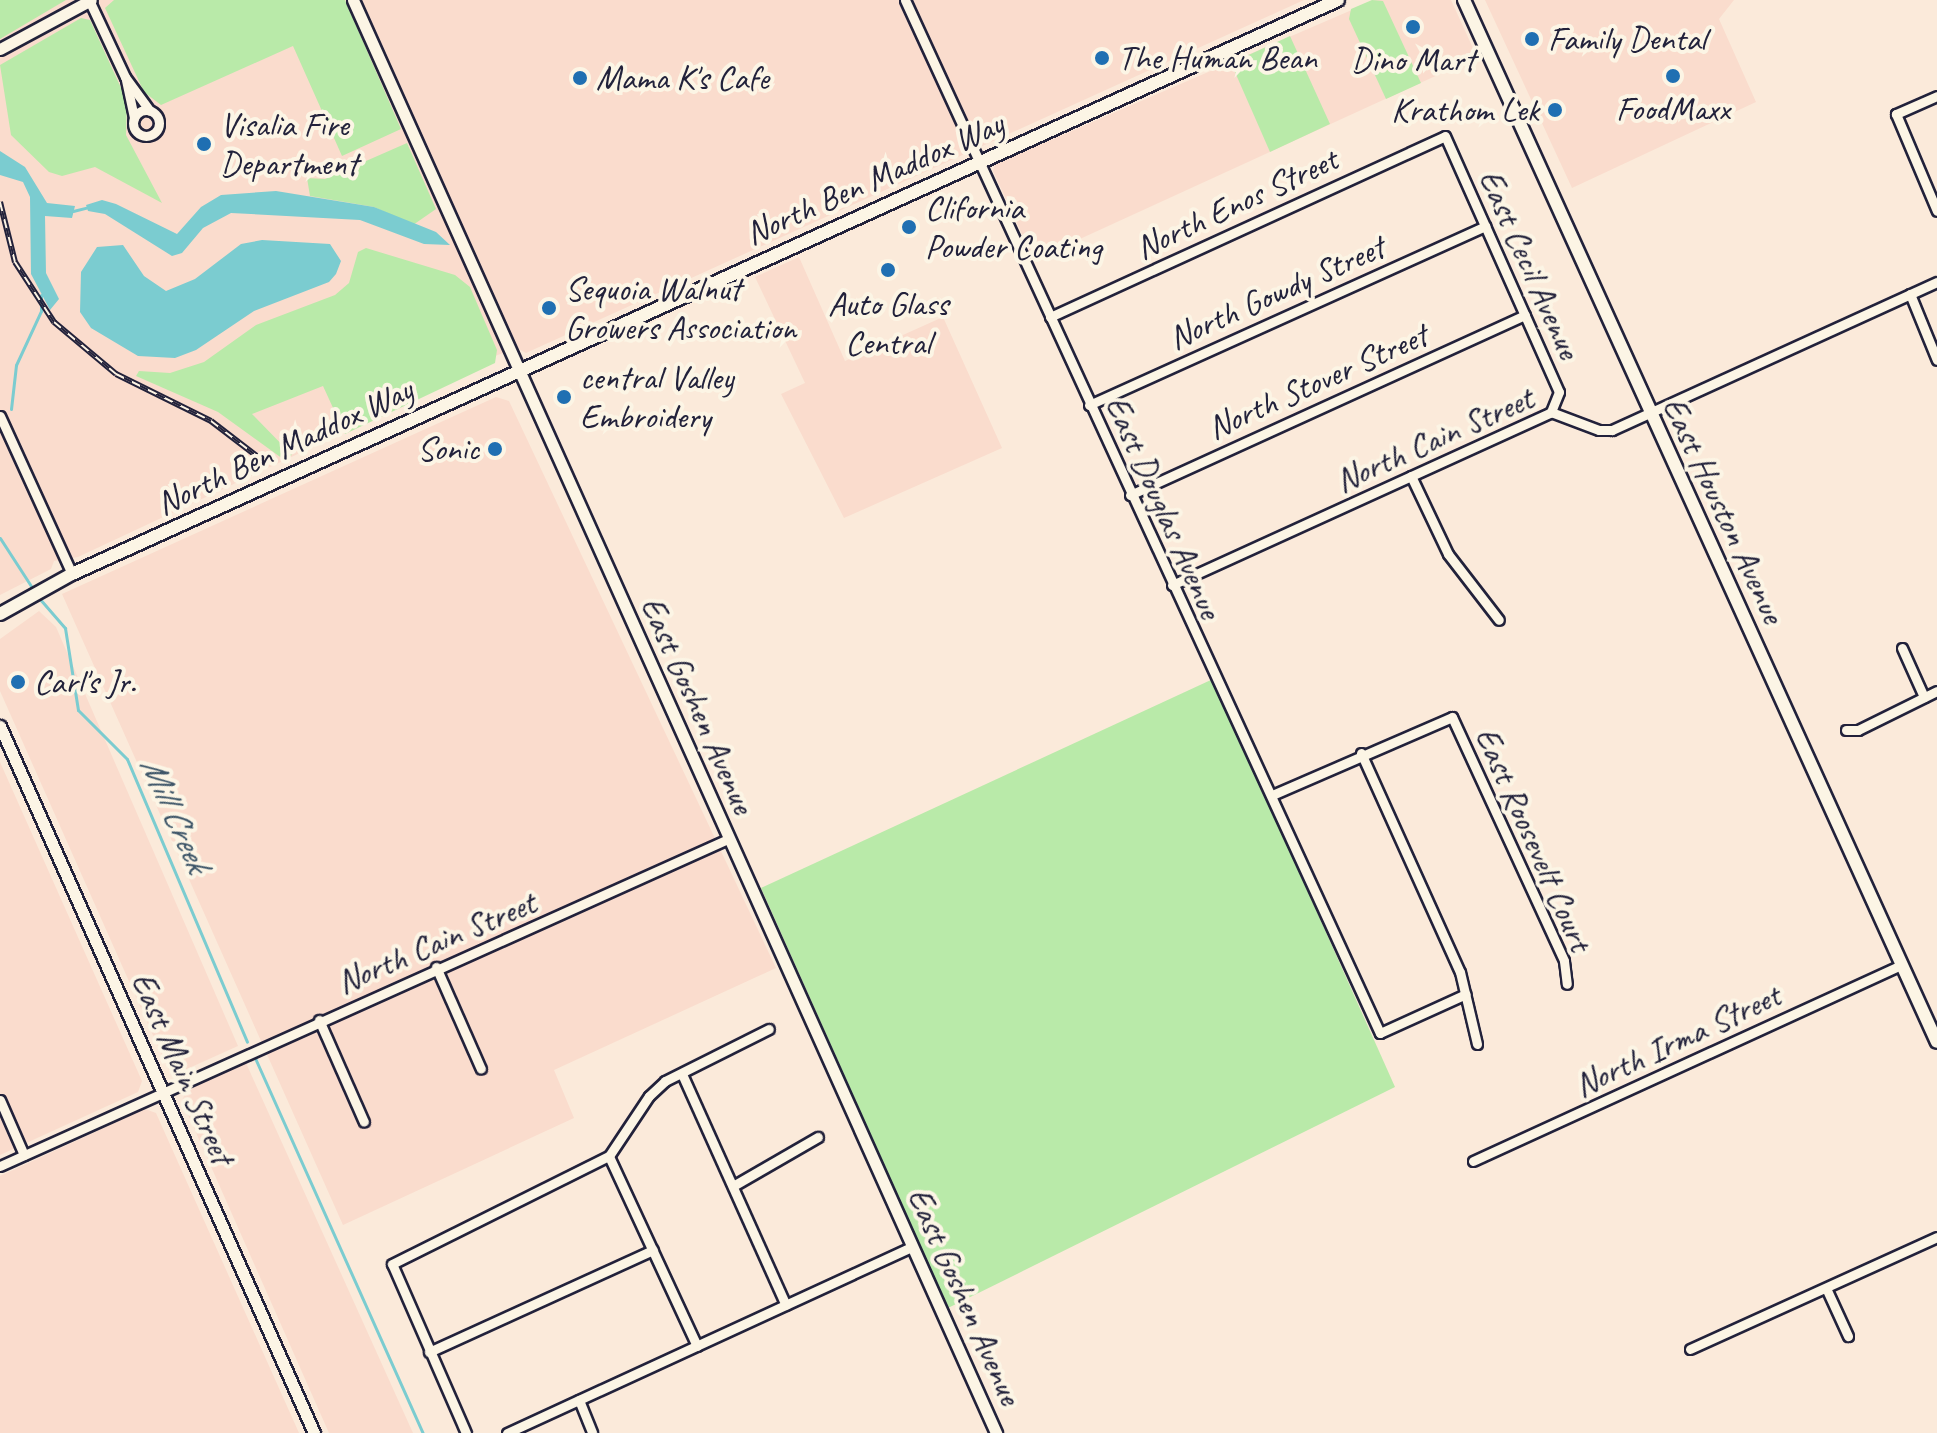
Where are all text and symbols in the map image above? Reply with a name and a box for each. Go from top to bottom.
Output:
marker: Dino Mart [1404,18,1422,36]
place label: Family Dental [1548,19,1705,59]
marker: Family Dental [1523,30,1541,48]
place label: The Human Bean [1118,38,1315,78]
place label: Dino Mart [1351,40,1475,80]
marker: The Human Bean [1093,49,1111,67]
place label: Mama K's Cafe [596,58,769,98]
marker: FoodMaxx [1664,67,1682,85]
marker: Mama K's Cafe [571,69,589,87]
place label: FoodMaxx [1616,89,1730,129]
place label: Krathom Lek [1391,90,1539,130]
marker: Krathom Lek [1546,101,1564,119]
street label: North Ben Maddox Way [738,102,1010,254]
place label: Visalia Fire Department [220,104,358,184]
marker: Visalia Fire Department [195,135,213,153]
street label: North Enos Street [1128,138,1344,268]
street label: East Cecil Avenue [1470,164,1590,364]
place label: Clifornia Powder Coating [925,187,1101,266]
marker: Clifornia Powder Coating [900,218,918,236]
street label: North Gowdy Street [1161,226,1391,358]
marker: Auto Glass Central [879,261,897,279]
place label: Sequoia Walnut Growers Association [565,268,796,348]
place label: Auto Glass Central [827,283,949,362]
marker: Sequoia Walnut Growers Association [540,299,558,317]
street label: North Stover Street [1201,314,1433,448]
place label: central Valley Embroidery [580,357,733,436]
street label: North Ben Maddox Way [149,368,419,524]
street label: North Cain Street [1328,377,1540,501]
marker: central Valley Embroidery [555,388,573,406]
street label: East Douglas Avenue [1097,390,1231,624]
street label: East Houston Avenue [1654,391,1794,629]
place label: Sonic [417,429,479,469]
marker: Sonic [486,440,504,458]
street label: East Goshen Avenue [632,591,764,819]
place label: Carl's Jr. [34,662,136,702]
marker: Carl's Jr. [9,673,27,691]
street label: East Roosevelt Court [1467,721,1601,957]
water label: Mill Creek [131,750,219,878]
street label: North Cain Street [329,881,543,1003]
street label: East Main Street [122,965,244,1171]
street label: North Irma Street [1567,974,1787,1106]
street label: East Goshen Avenue [899,1182,1031,1410]

